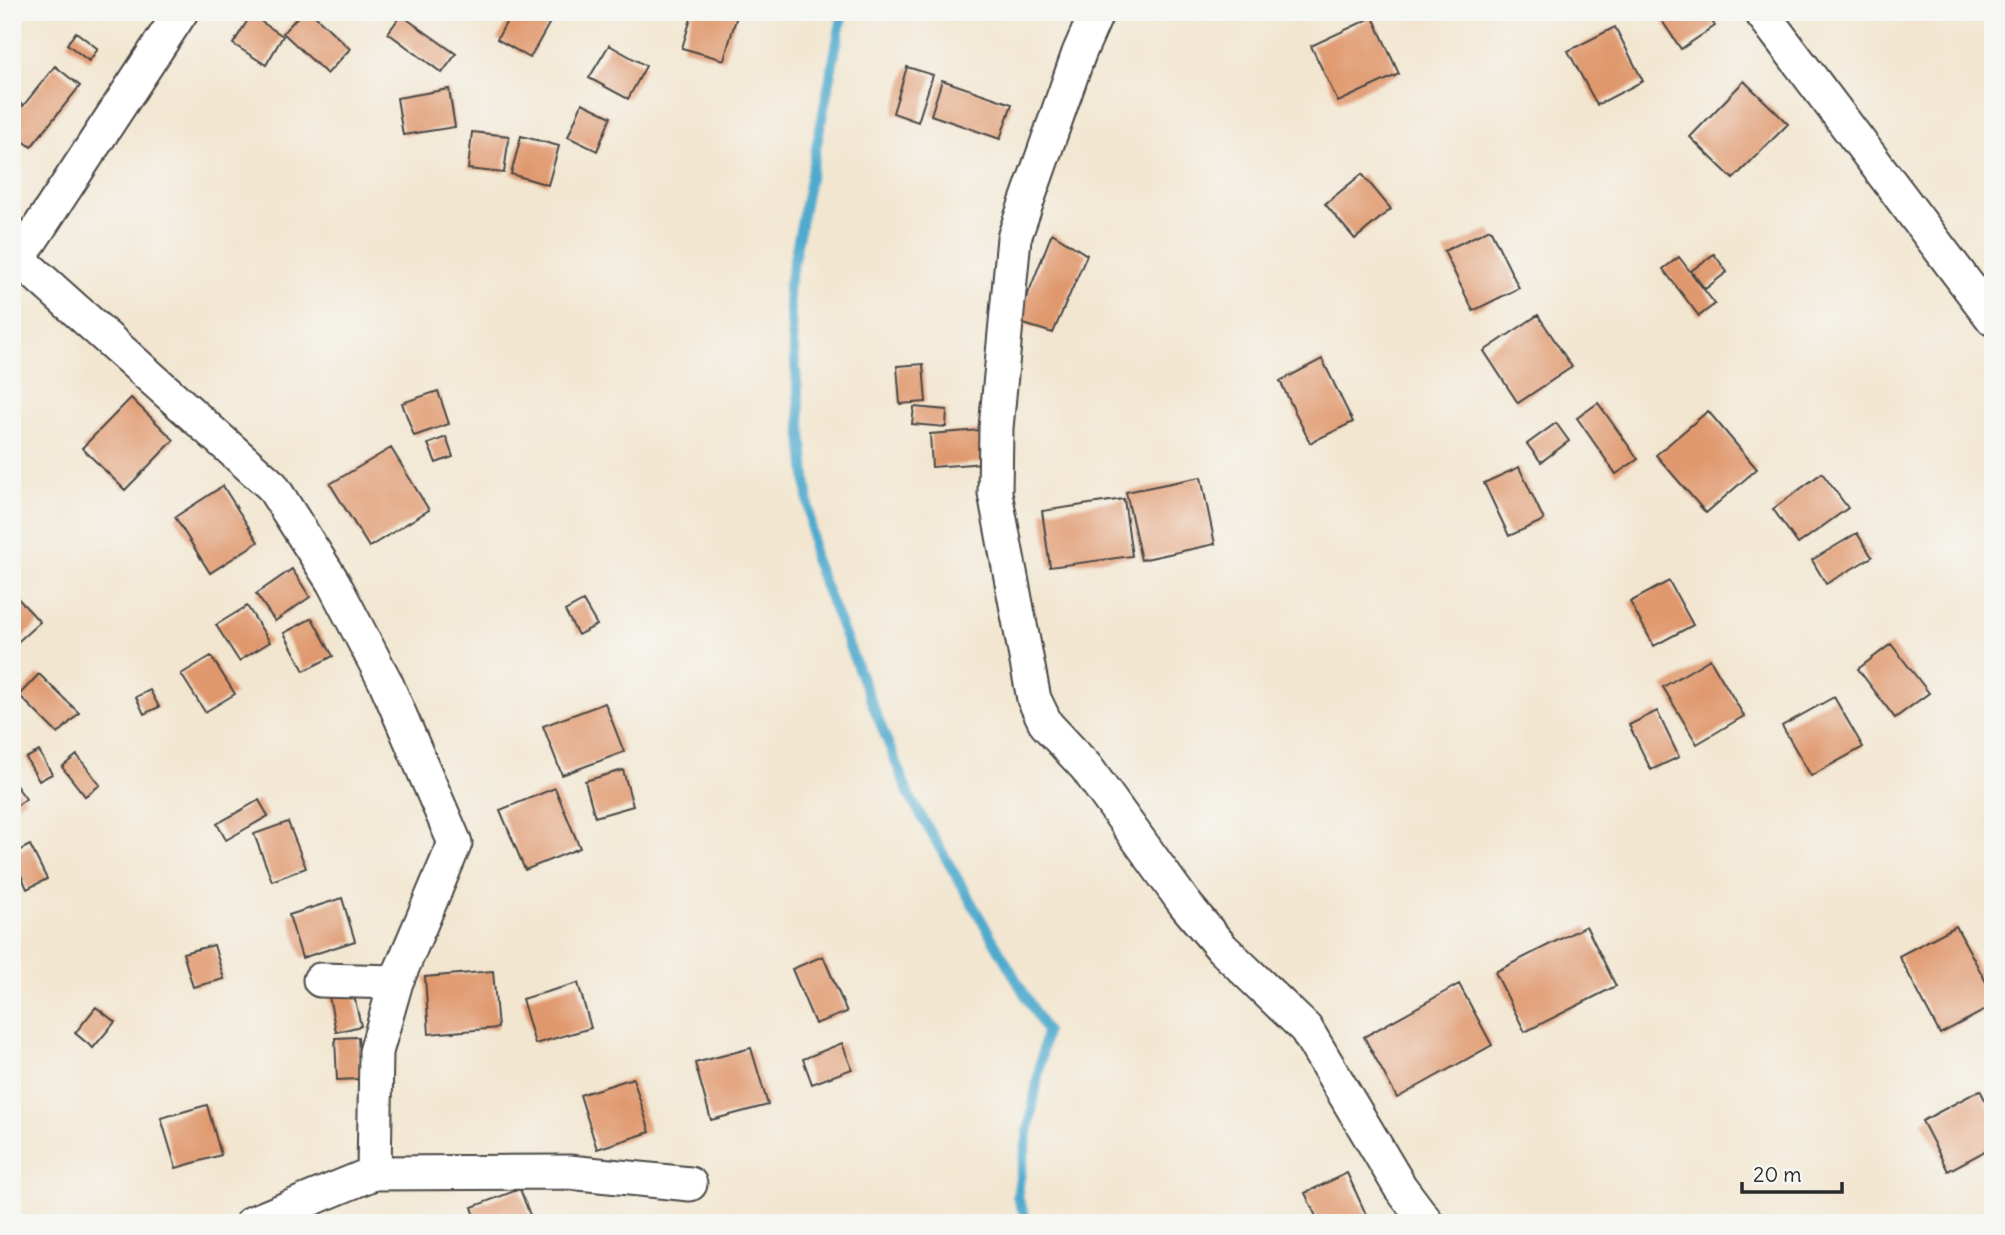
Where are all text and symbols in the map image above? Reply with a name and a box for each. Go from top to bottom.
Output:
scale bar [1742,1151,1842,1195]
text: 20 m [1753,1161,1802,1188]

